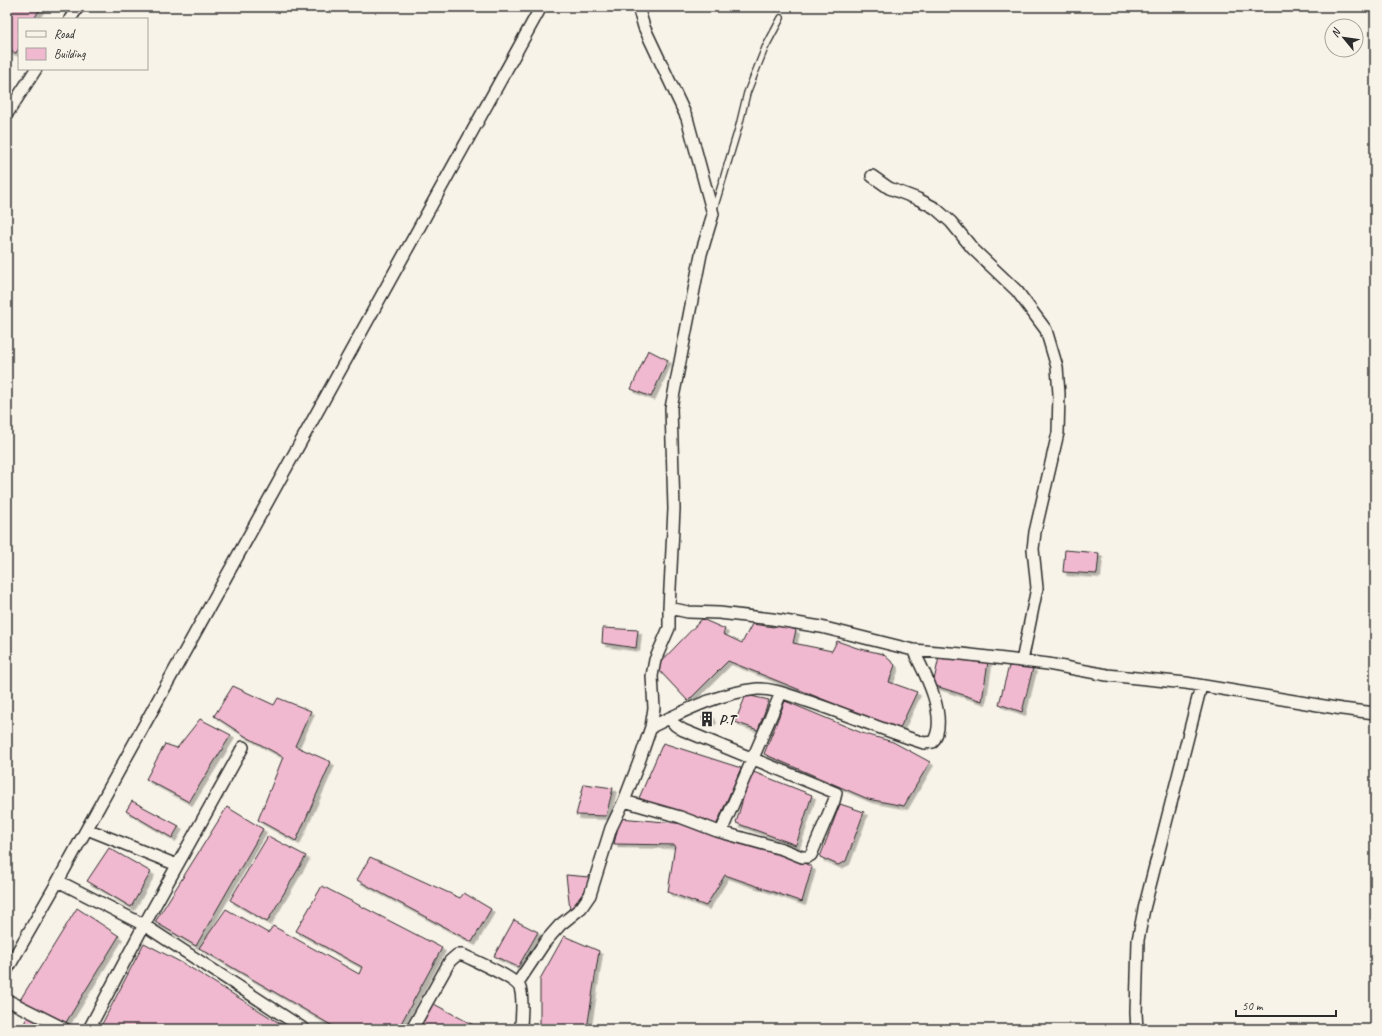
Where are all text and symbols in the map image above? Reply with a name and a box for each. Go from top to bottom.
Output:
legend [18,18,148,70]
north arrow [1324,18,1364,58]
text: N [1327,25,1344,40]
text: Road [54,26,76,42]
text: Building [54,46,86,62]
building icon: P.T [698,710,716,728]
place label: P.T [719,711,738,728]
scale bar [1236,992,1336,1018]
text: 50 m [1242,998,1264,1014]

